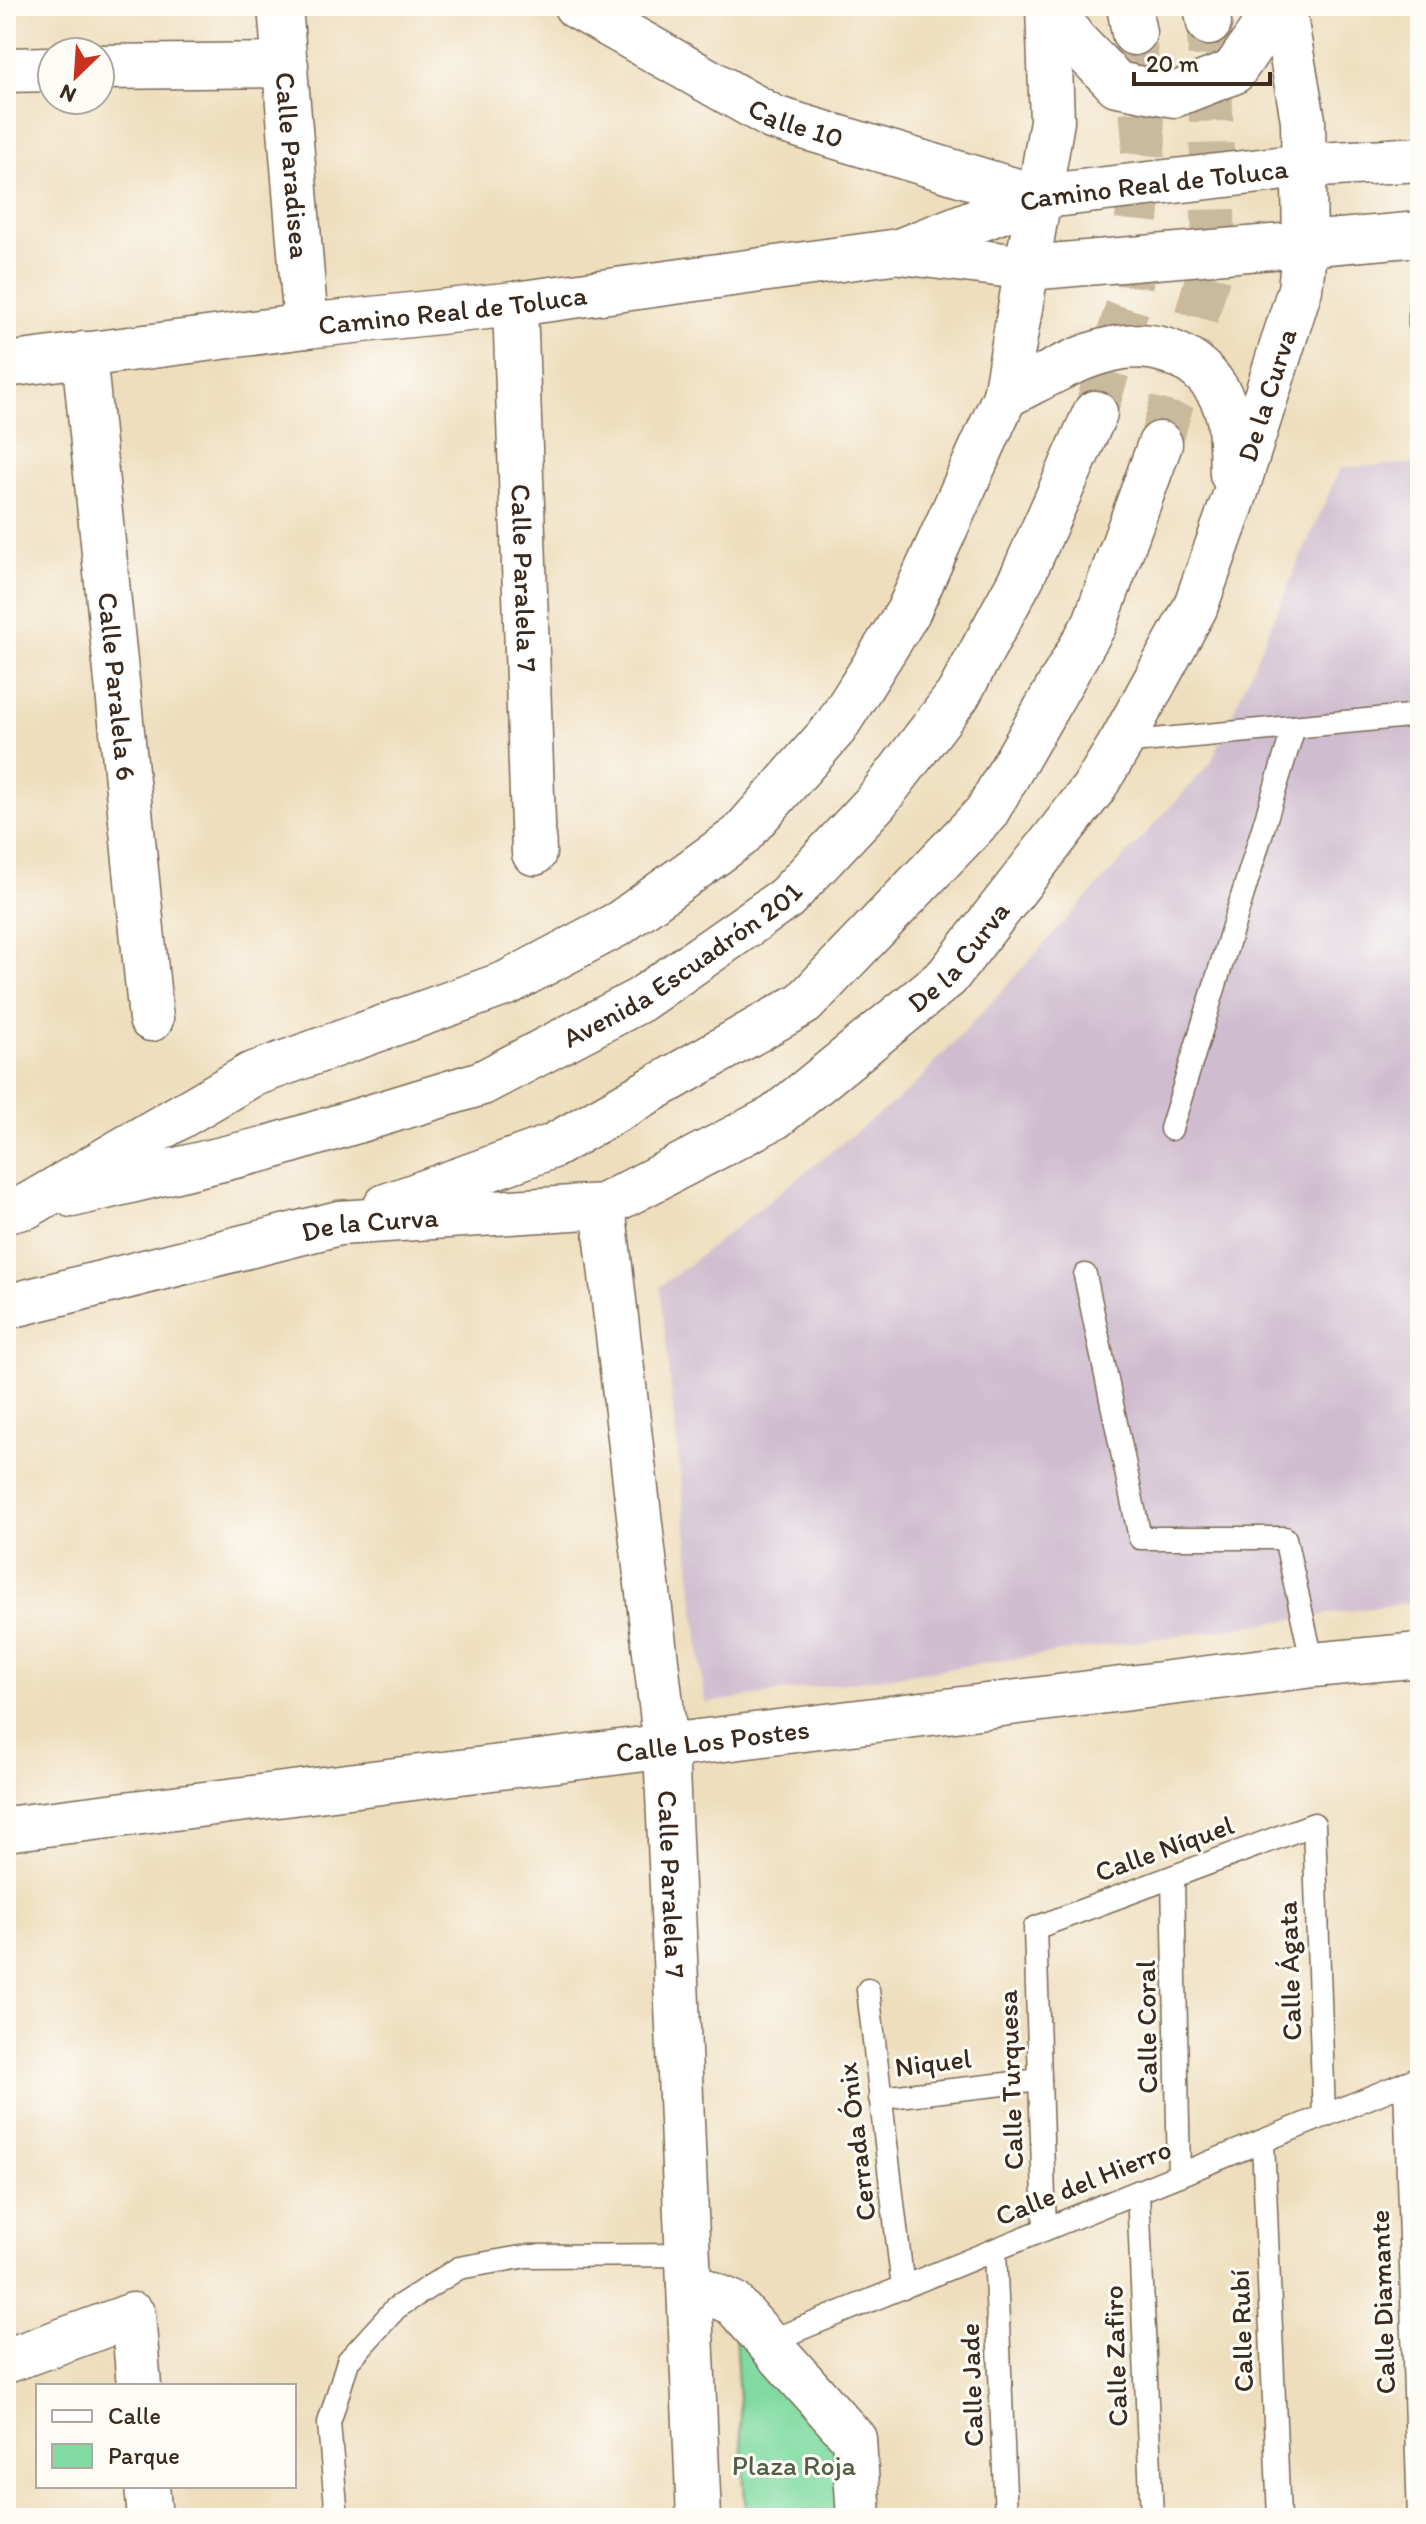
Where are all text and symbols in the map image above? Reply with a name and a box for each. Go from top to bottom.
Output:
north arrow [36,36,116,116]
scale bar [1134,36,1270,86]
text: 20 m [1146,49,1199,78]
street label: Calle Paradisea [268,71,318,261]
text: N [55,78,80,109]
street label: Calle 10 [742,90,848,155]
street label: Camino Real de Toluca [1014,151,1290,219]
street label: Camino Real de Toluca [316,277,590,342]
street label: De la Curva [1230,324,1304,466]
street label: Calle Paralela 7 [504,483,545,673]
street label: Calle Paralela 6 [91,590,144,782]
street label: Avenida Escuadrón 201 [557,875,809,1055]
street label: De la Curva [900,894,1017,1019]
street label: De la Curva [298,1200,440,1249]
street label: Calle Los Postes [614,1711,811,1769]
street label: Calle Paralela 7 [651,1789,693,1979]
street label: Calle Níquel [1090,1807,1238,1889]
street label: Calle Ágata [1270,1900,1308,2042]
street label: Calle Coral [1128,1960,1164,2094]
street label: Calle Turquesa [990,1989,1030,2171]
street label: Niquel [893,2040,973,2084]
street label: Cerrada Ónix [829,2061,883,2223]
street label: Calle del Hierro [990,2131,1176,2233]
street label: Calle Diamante [1362,2209,1402,2395]
street label: Calle Rubí [1222,2269,1260,2393]
street label: Calle Zafiro [1096,2285,1134,2427]
street label: Calle Jade [952,2322,990,2448]
legend [36,2384,296,2488]
text: Calle [108,2401,161,2430]
text: Parque [108,2441,180,2470]
park label: Plaza Roja [732,2448,857,2482]

